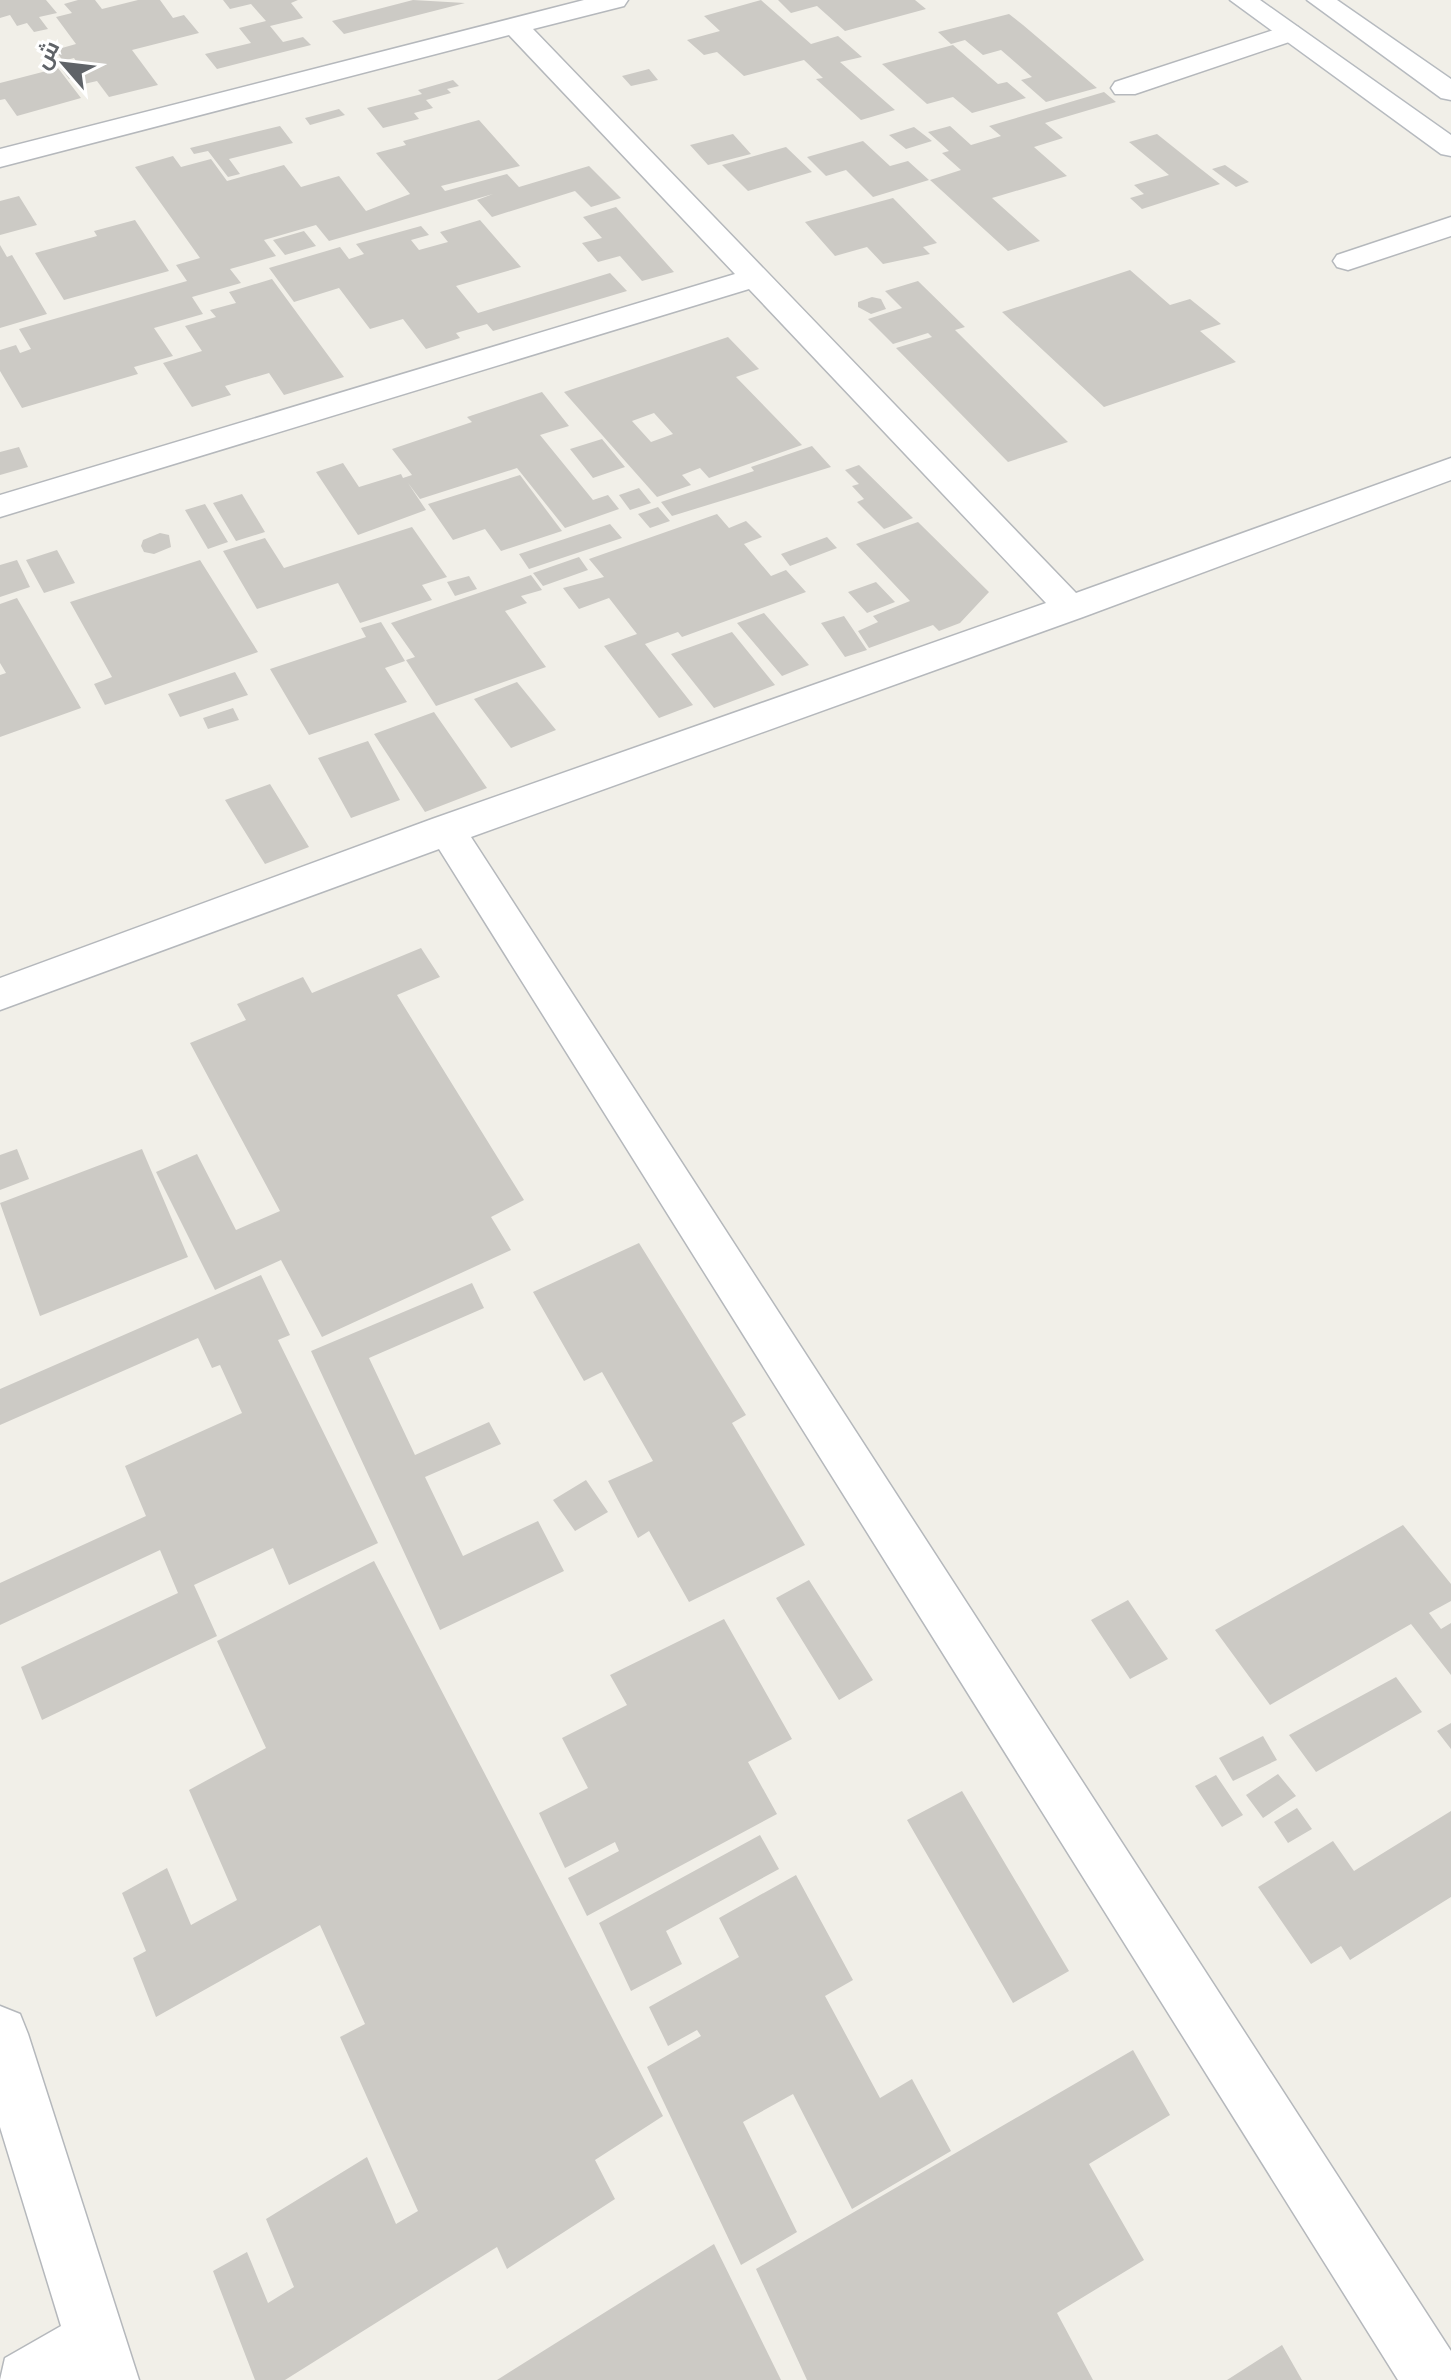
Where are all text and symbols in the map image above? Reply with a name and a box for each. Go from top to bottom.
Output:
north arrow [24,24,104,104]
text: ش [26,35,66,74]

